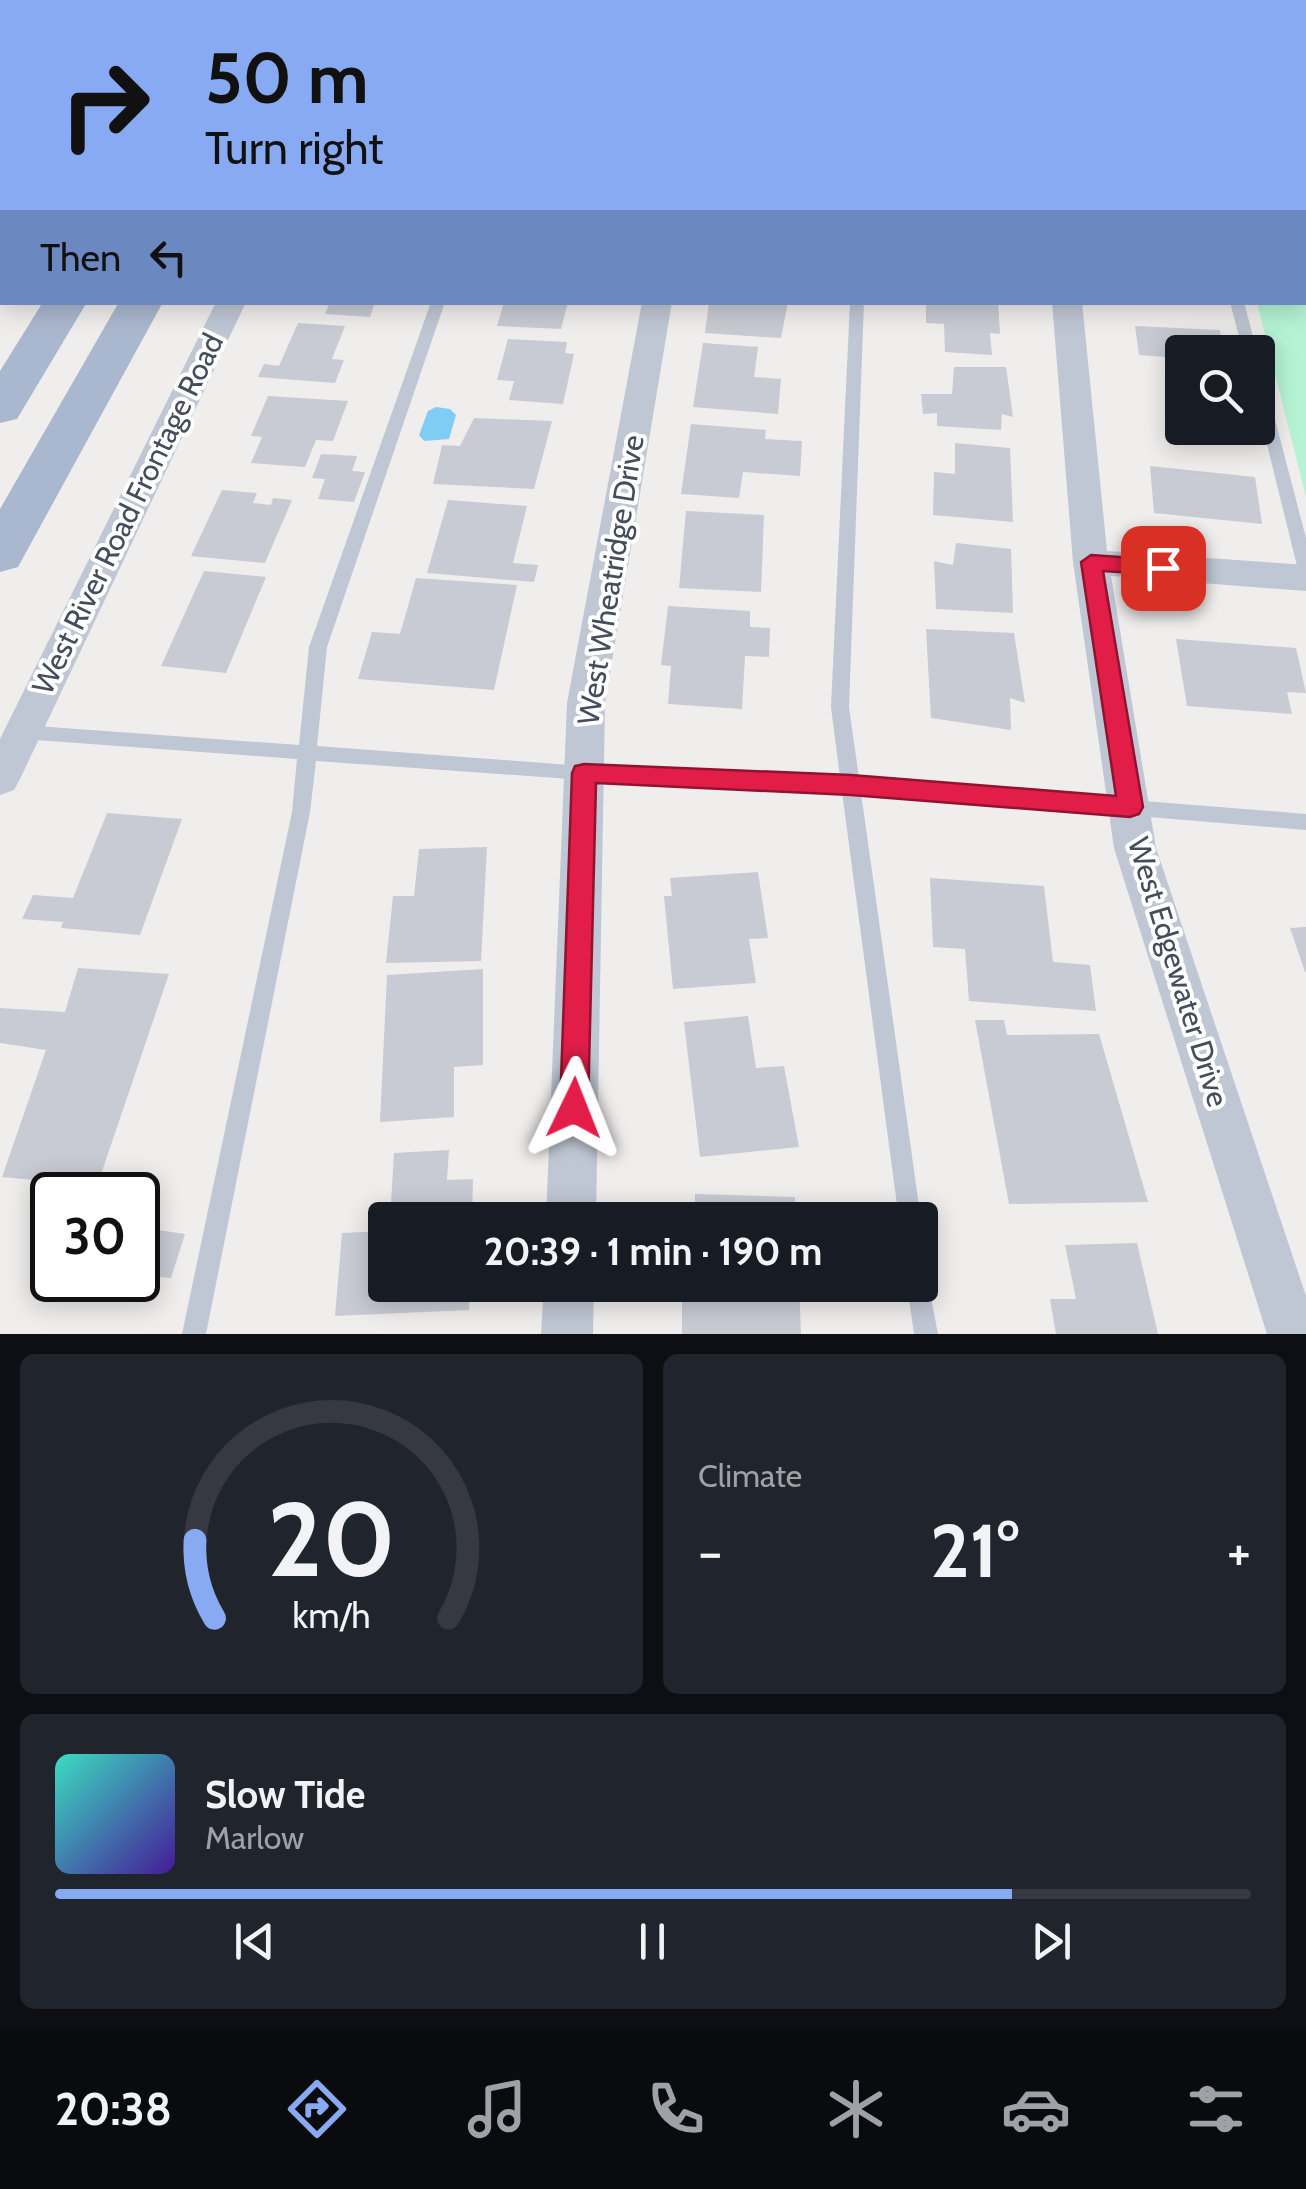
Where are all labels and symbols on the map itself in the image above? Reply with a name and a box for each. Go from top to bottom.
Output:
street label: West River Road Frontage Road [24,327,231,700]
street label: West Wheatridge Drive [569,432,652,727]
pin [1121,526,1206,611]
street label: West Edgewater Drive [1120,833,1237,1111]
position arrow [522,1056,626,1160]
speed limit sign: 30 [30,1172,160,1302]

